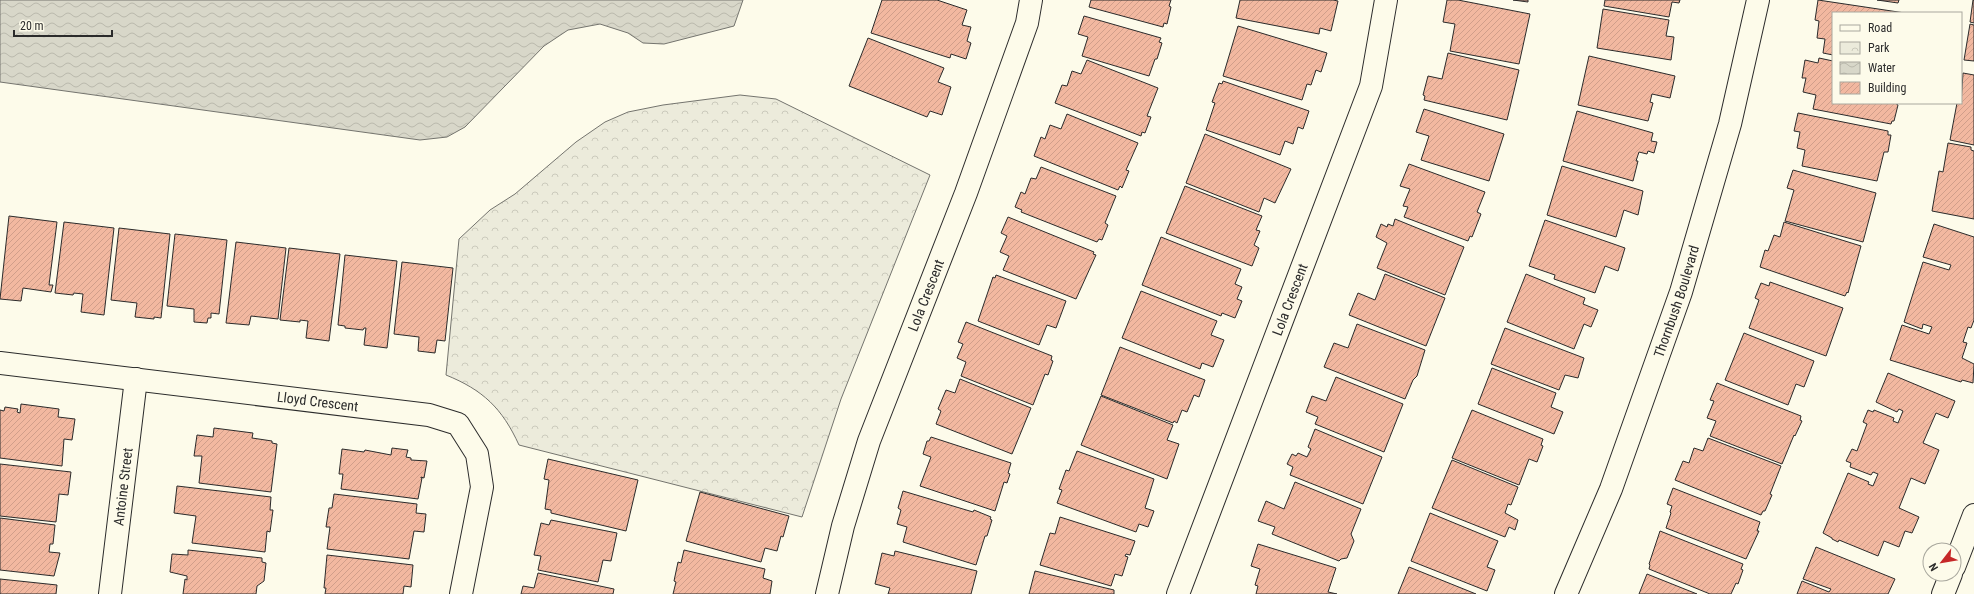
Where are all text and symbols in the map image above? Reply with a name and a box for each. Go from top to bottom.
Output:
scale bar [14,12,112,38]
legend [1832,12,1962,104]
text: 20 m [20,19,44,33]
text: Road [1868,21,1892,35]
text: Park [1868,41,1890,55]
text: Water [1868,61,1896,75]
text: Building [1868,81,1906,95]
street label: Thornbush Boulevard [1650,243,1702,360]
street label: Lola Crescent [905,257,947,334]
street label: Lola Crescent [1269,261,1311,338]
street label: Lloyd Crescent [276,389,359,414]
street label: Antoine Street [110,447,136,527]
north arrow [1922,542,1962,582]
text: N [1926,560,1941,573]

